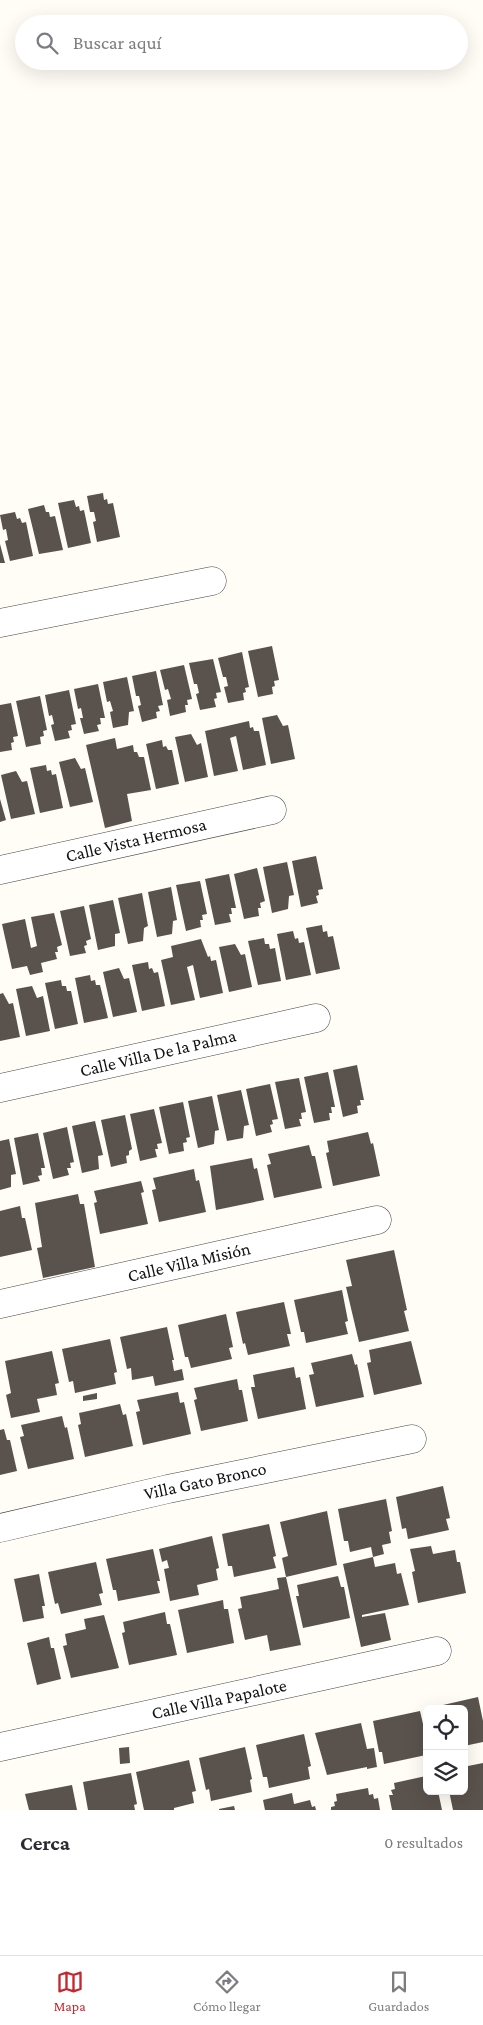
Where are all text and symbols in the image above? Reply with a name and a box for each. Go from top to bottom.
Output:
search box [15,15,468,70]
icon: search [33,29,61,57]
text: Buscar aquí [73,32,162,53]
street label: Calle Vista Hermosa [64,814,208,866]
street label: Calle Villa De la Palma [78,1025,238,1081]
street label: Calle Villa Misión [126,1238,253,1286]
street label: Villa Gato Bronco [142,1458,268,1504]
street label: Calle Villa Papalote [150,1675,289,1723]
map controls [423,1705,468,1795]
button: locate [423,1705,468,1750]
button: layers [423,1750,468,1795]
text: Cerca [20,1831,70,1855]
text: 0 resultados [384,1834,463,1851]
tab: Mapa [54,1968,86,2014]
tab: Cómo llegar [193,1968,261,2014]
tab: Guardados [368,1968,429,2014]

